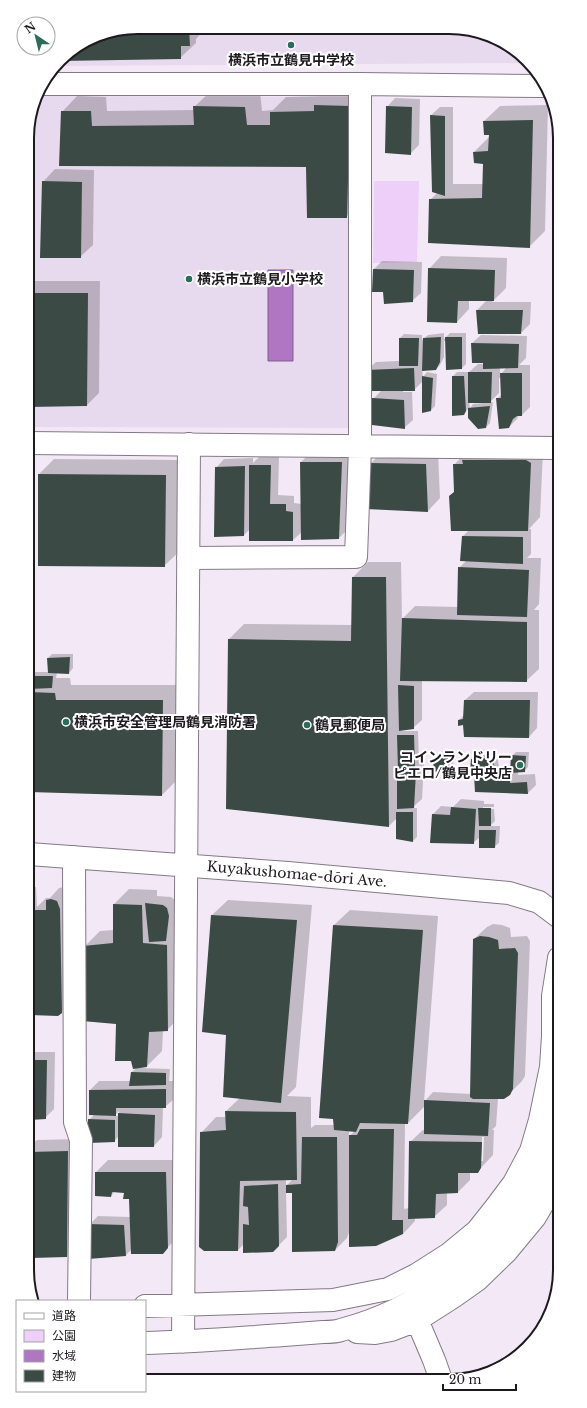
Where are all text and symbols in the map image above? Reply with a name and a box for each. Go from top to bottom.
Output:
north arrow [16,16,56,56]
text: N [22,19,39,37]
marker: 横浜市立鶴見中学校 [286,40,296,50]
place label: 横浜市立鶴見中学校 [228,51,354,69]
place label: 横浜市立鶴見小学校 [197,270,323,288]
marker: 横浜市立鶴見小学校 [184,274,194,284]
place label: 横浜市安全管理局鶴見消防署 [74,713,256,731]
place label: 鶴見郵便局 [315,716,385,734]
marker: 横浜市安全管理局鶴見消防署 [61,717,71,727]
marker: 鶴見郵便局 [302,720,312,730]
place label: コインランドリー ピエロ/鶴見中央店 [393,748,512,782]
marker: コインランドリー ピエロ/鶴見中央店 [515,760,525,770]
street label: Kuyakushomae-dōri Ave. [206,857,388,891]
legend [16,1300,146,1392]
text: 道路 [52,1308,76,1323]
text: 公園 [52,1328,76,1343]
text: 水域 [52,1348,76,1363]
scale bar [443,1366,516,1392]
text: 建物 [52,1368,76,1383]
text: 20 m [449,1372,481,1387]

